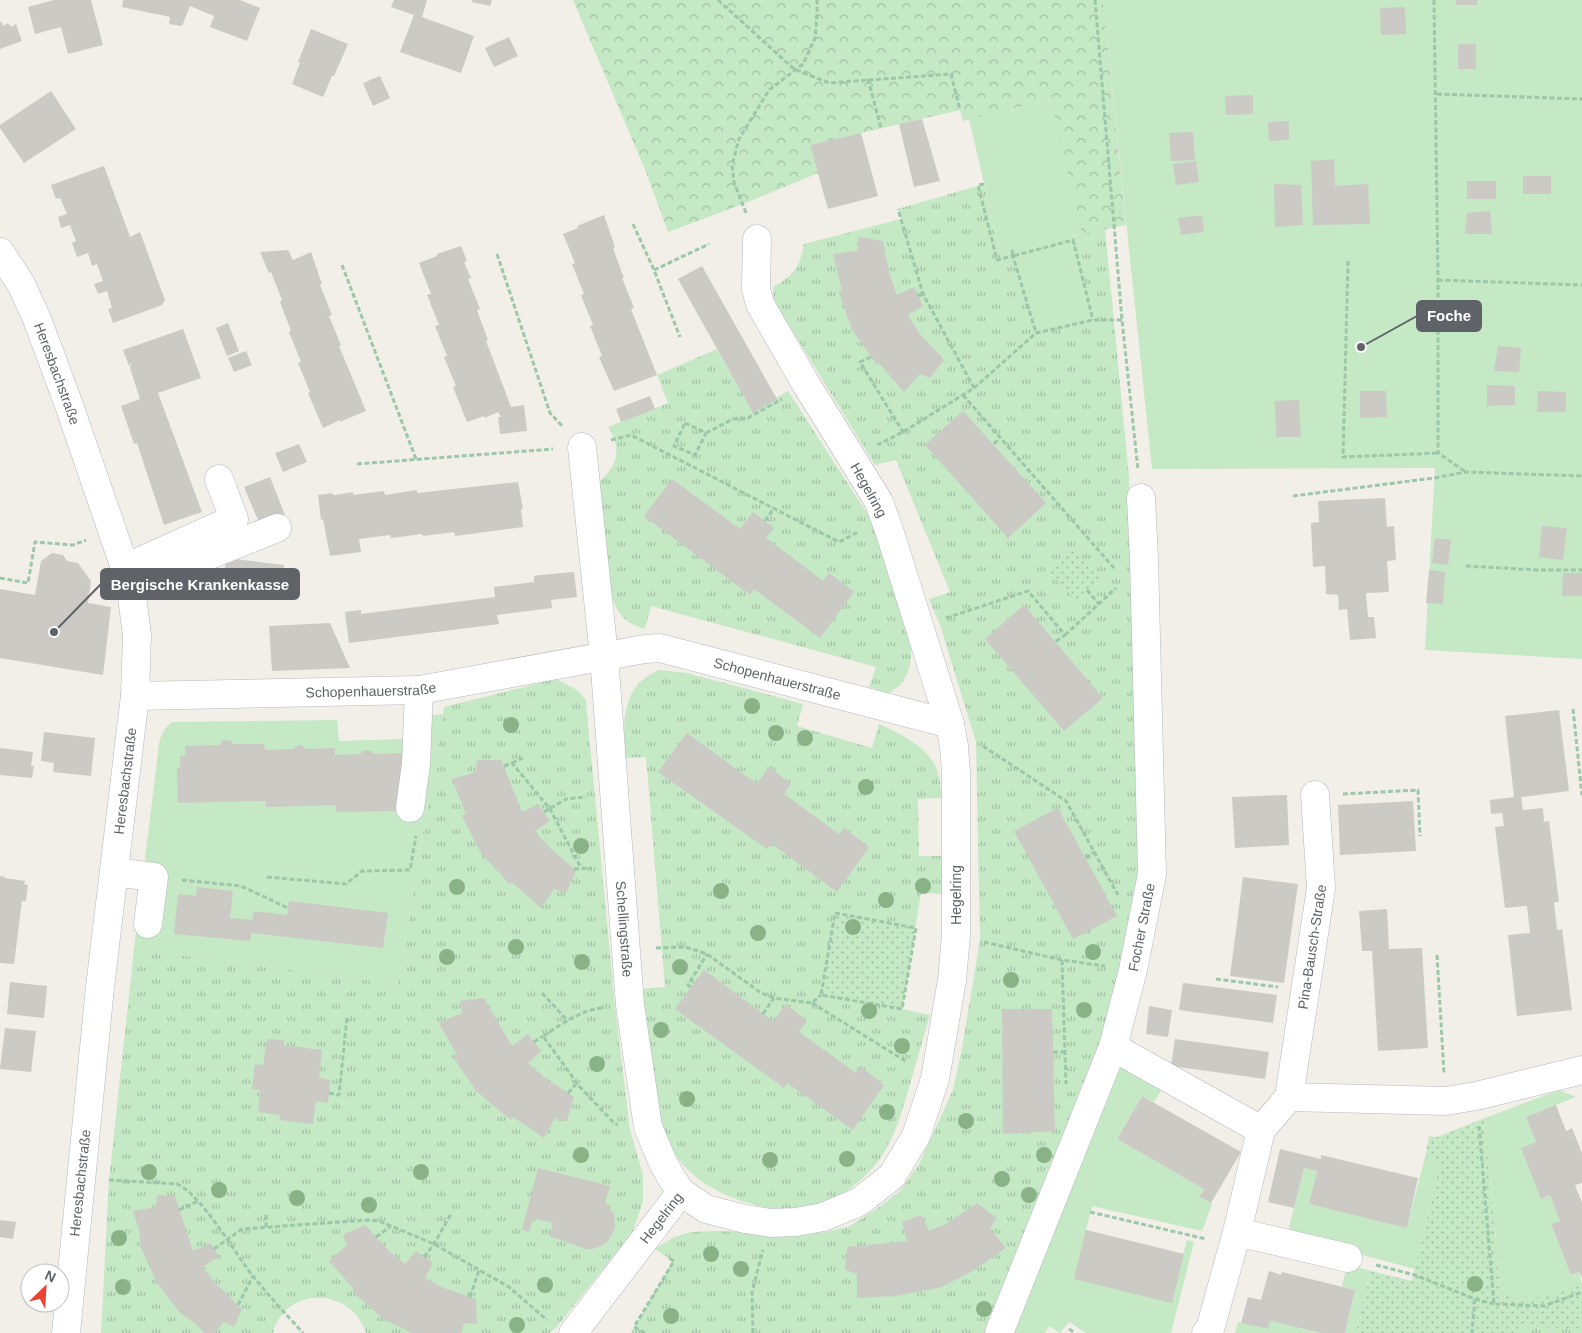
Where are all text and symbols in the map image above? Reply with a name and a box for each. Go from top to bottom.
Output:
callout: Foche [1417,301,1481,331]
text: Foche [1427,307,1471,324]
street label: Heresbachstraße [31,320,83,427]
street label: Hegelring [847,460,891,520]
callout: Bergische Krankenkasse [101,569,299,599]
text: Bergische Krankenkasse [111,576,289,593]
street label: Schopenhauerstraße [712,654,843,703]
street label: Schopenhauerstraße [305,679,438,700]
street label: Heresbachstraße [111,727,140,835]
street label: Hegelring [948,865,964,925]
street label: Schellingstraße [613,880,636,978]
street label: Focher Straße [1125,882,1158,973]
street label: Pina-Bausch-Straße [1295,883,1329,1010]
street label: Heresbachstraße [66,1129,94,1237]
street label: Hegelring [637,1189,686,1247]
north arrow [20,1263,70,1313]
text: N [43,1267,58,1286]

